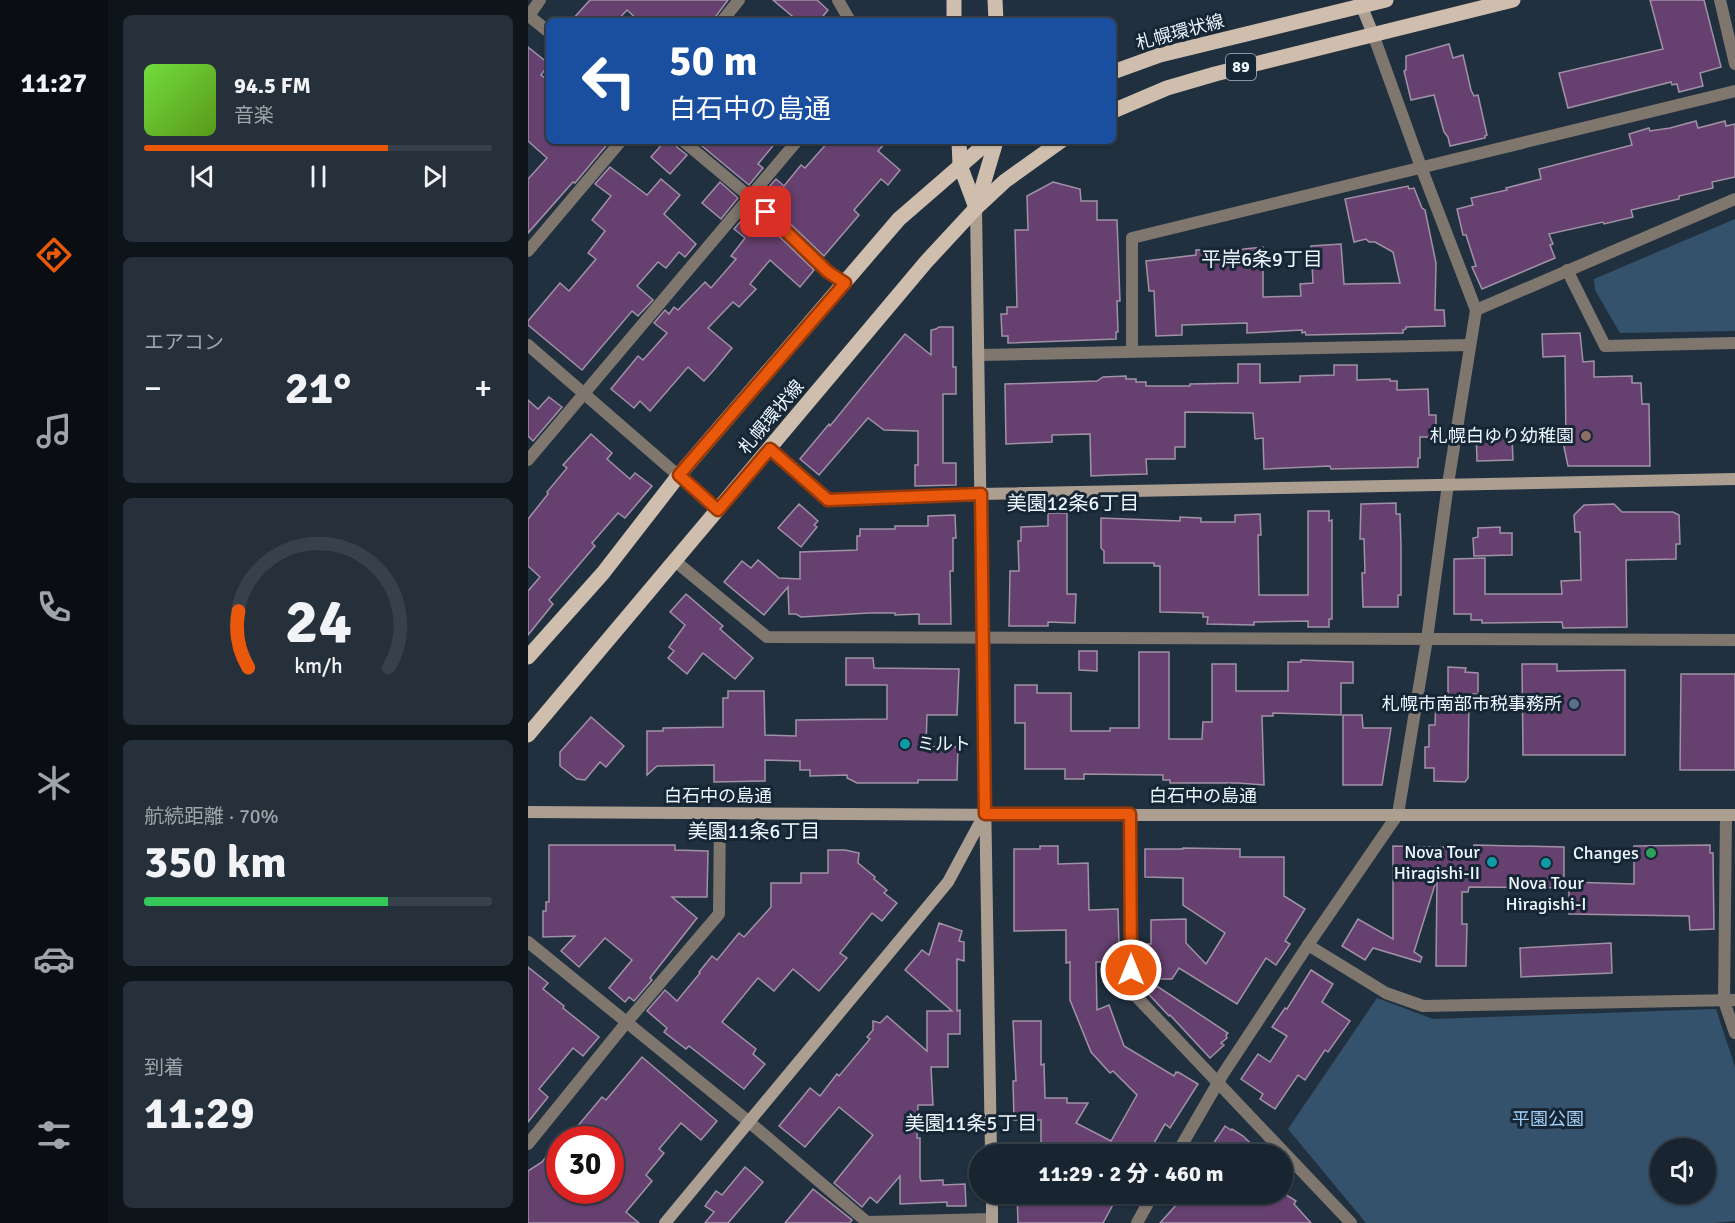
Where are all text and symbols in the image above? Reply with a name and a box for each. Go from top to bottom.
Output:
street label: 札幌環状線 [1134,10,1226,54]
text: 50 m [669,36,758,87]
icon: left [570,42,648,120]
road number: 89 [1226,54,1256,80]
text: 11:27 [21,67,87,100]
text: 94.5 FM [234,72,311,99]
text: 白石中の島通 [669,93,831,126]
text: 音楽 [234,103,274,128]
icon: previous [186,160,219,193]
icon: pause [302,160,335,193]
icon: next [418,160,451,193]
pin [740,186,791,237]
icon: arrive [749,195,782,228]
icon: directions [33,234,75,276]
district label: 平岸6条9丁目 [1201,247,1323,272]
text: エアコン [144,330,224,355]
text: 21° [285,361,351,416]
text: − [144,368,162,409]
text: + [474,368,492,409]
street label: 札幌環状線 [734,375,808,459]
icon: music [33,410,75,452]
place label: 札幌白ゆり幼稚園 [1430,425,1574,447]
marker: 札幌白ゆり幼稚園 [1579,429,1593,443]
district label: 美園12条6丁目 [1007,491,1139,516]
text: 24 [284,584,352,661]
icon: phone [33,586,75,628]
text: km/h [294,654,342,680]
place label: 札幌市南部市税事務所 [1382,693,1562,715]
marker: 札幌市南部市税事務所 [1567,697,1581,711]
place label: ミルト [917,733,971,755]
marker: ミルト [898,737,912,751]
icon: climate [33,762,75,804]
street label: 白石中の島通 [664,785,772,807]
street label: 白石中の島通 [1149,785,1257,807]
text: 航続距離 · 70% [144,804,279,829]
district label: 美園11条6丁目 [688,819,820,844]
text: 350 km [144,835,287,890]
place label: Nova Tour Hiragishi-II [1394,841,1480,884]
place label: Changes [1573,842,1639,864]
marker: Changes [1644,846,1658,860]
marker: Nova Tour Hiragishi-II [1485,855,1499,869]
marker: Nova Tour Hiragishi-I [1539,856,1553,870]
place label: Nova Tour Hiragishi-I [1505,872,1587,915]
icon: car [33,938,75,980]
position arrow [1099,938,1163,1002]
text: 到着 [144,1055,184,1080]
text: 11:29 [144,1086,254,1141]
park label: 平園公園 [1512,1108,1584,1130]
district label: 美園11条5丁目 [905,1111,1037,1136]
icon: filters [33,1114,75,1156]
speed limit sign: 30 [546,1126,624,1204]
map controls [1650,1138,1716,1204]
button: sound [1650,1138,1716,1204]
text: 11:29 · 2 分 · 460 m [1039,1160,1223,1187]

